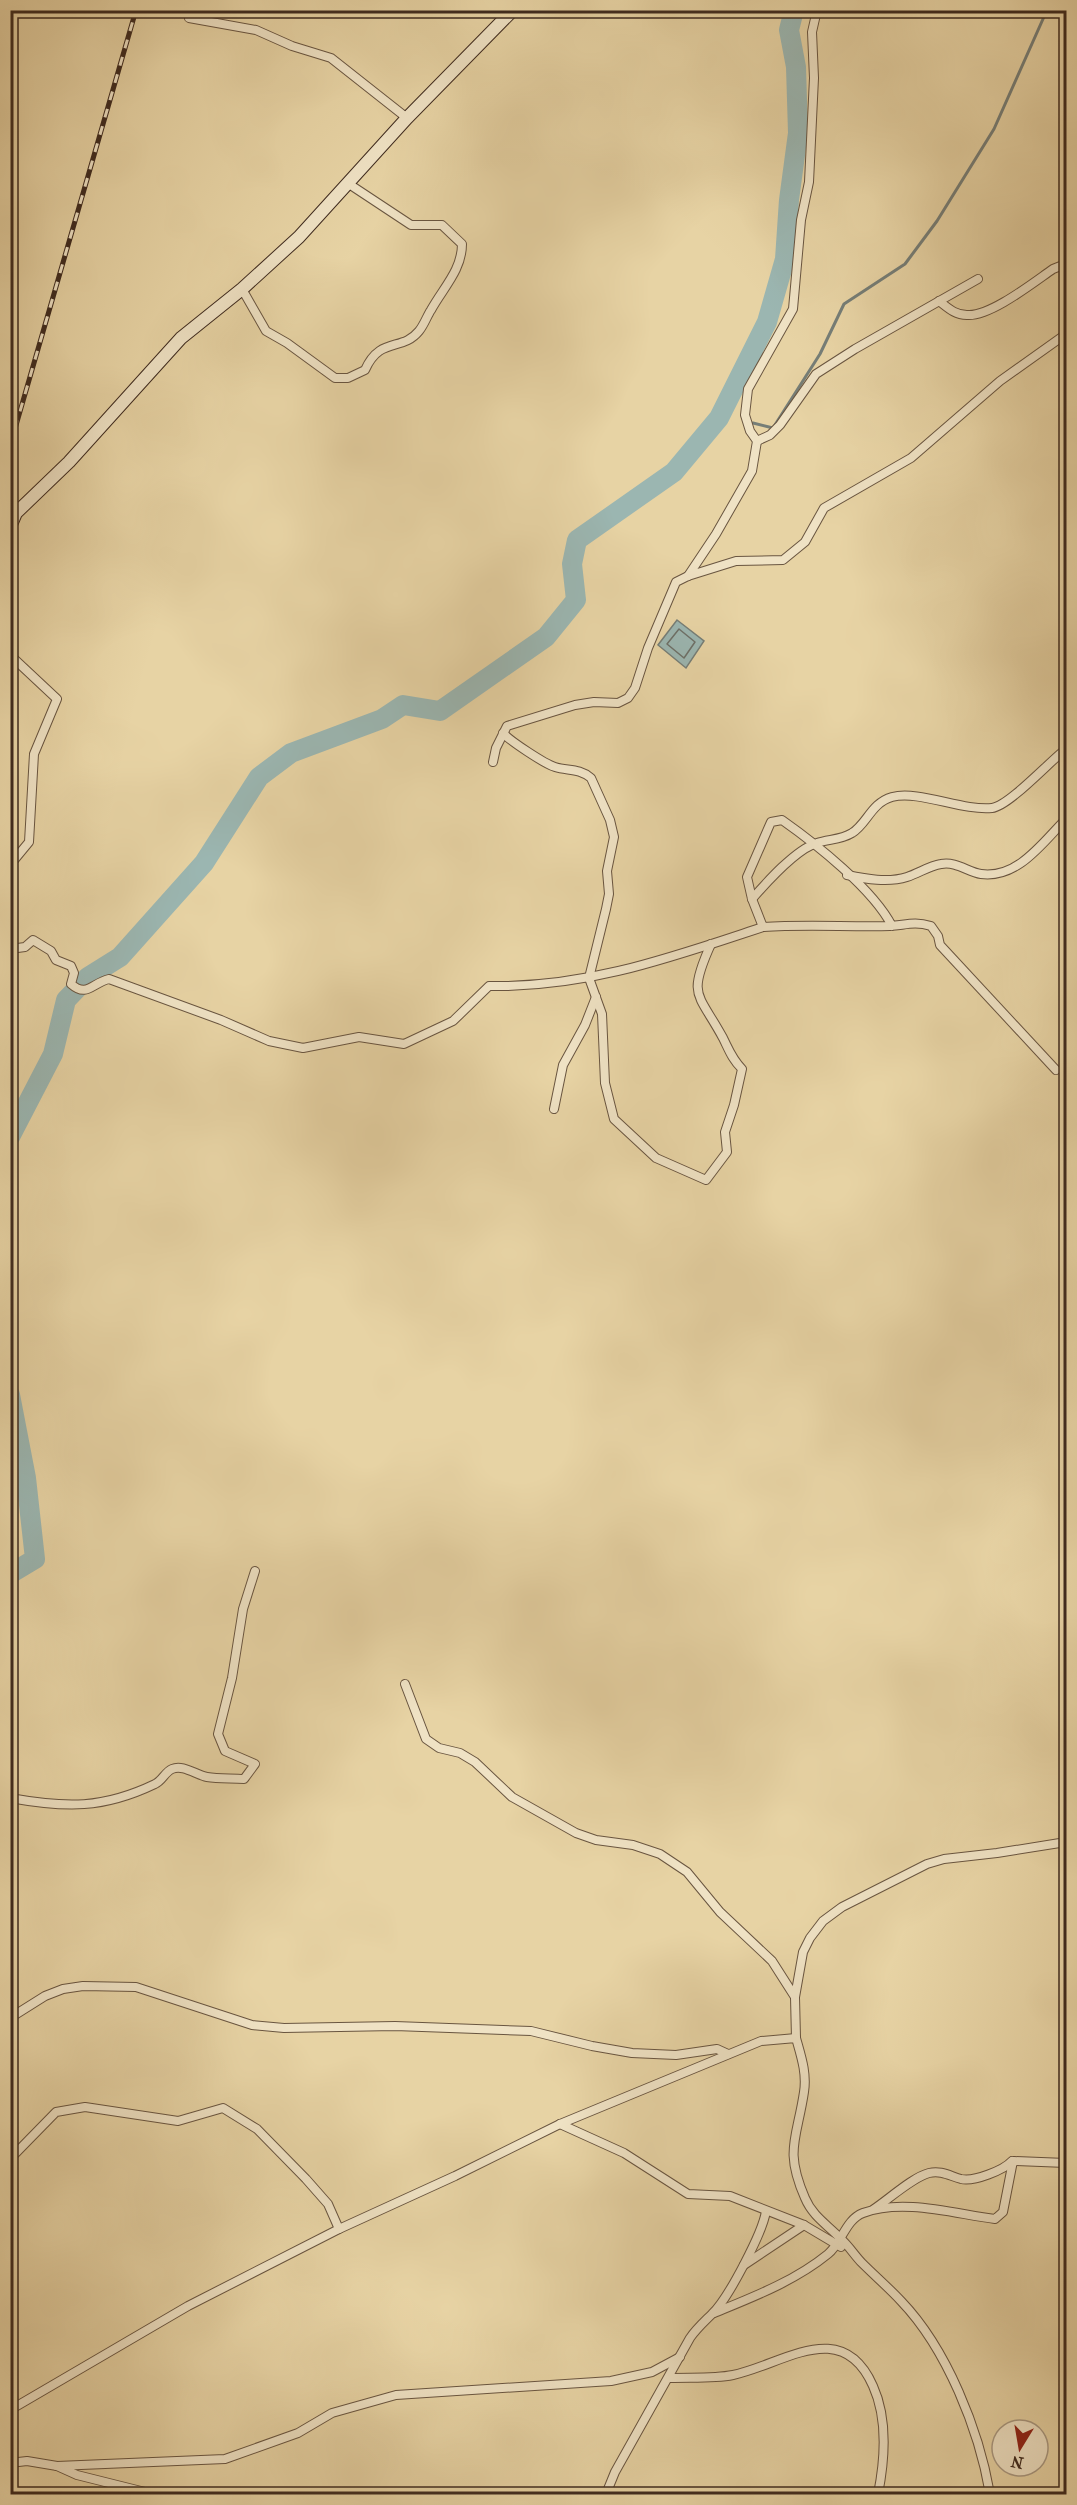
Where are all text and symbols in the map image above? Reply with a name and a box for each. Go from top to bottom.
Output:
north arrow [990,2418,1050,2478]
text: N [1009,2452,1025,2473]

